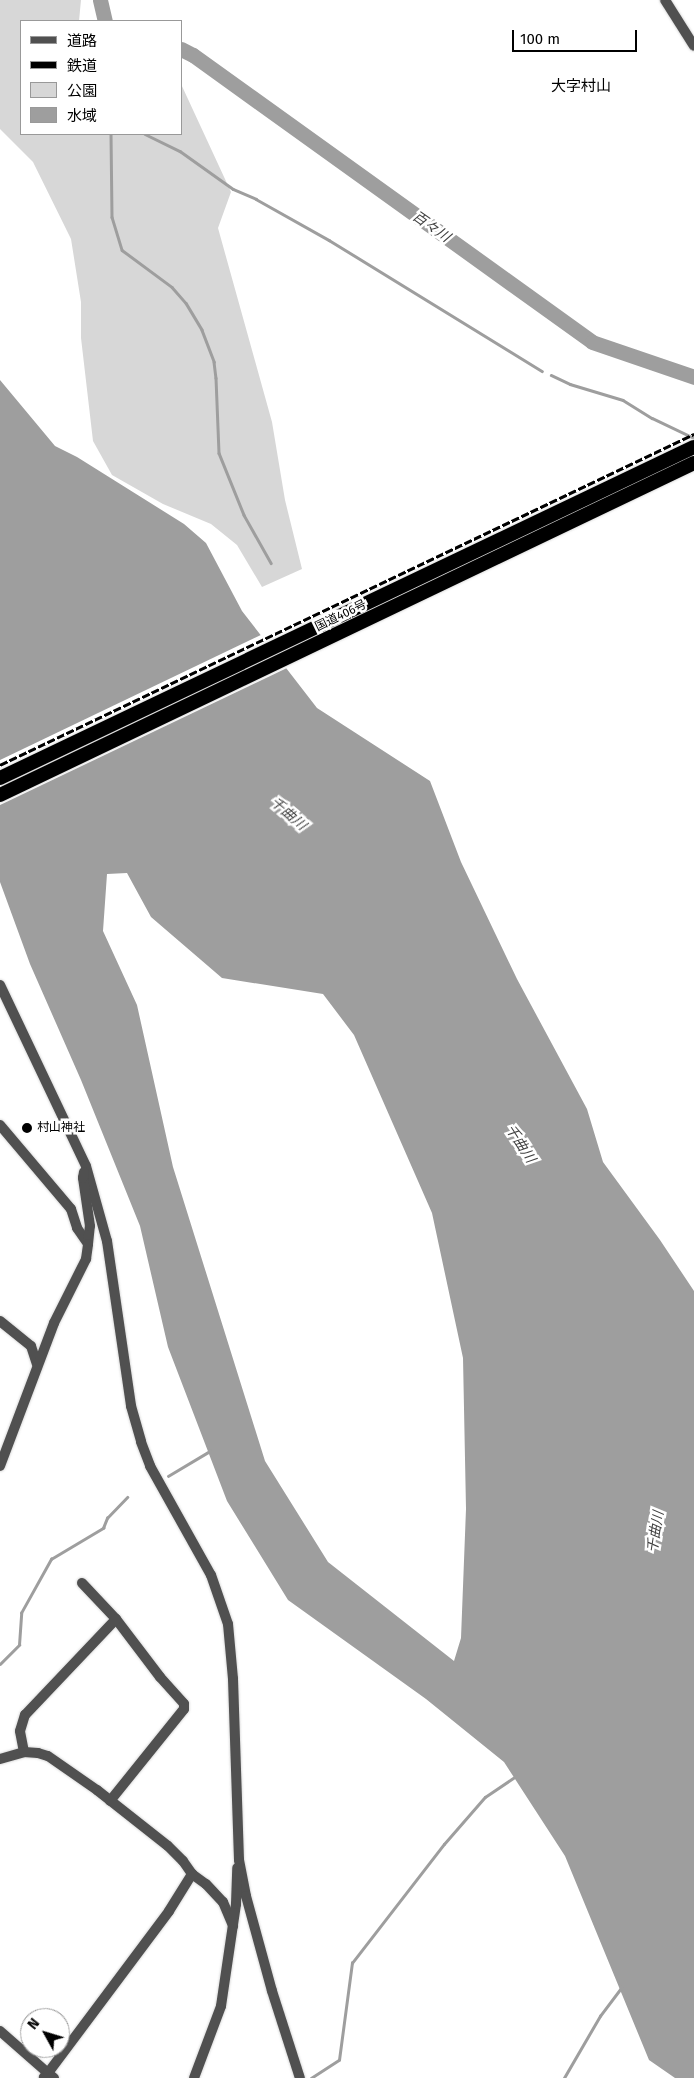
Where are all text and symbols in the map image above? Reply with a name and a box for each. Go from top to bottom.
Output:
legend [20,20,182,135]
scale bar [514,20,639,52]
text: 100 m [520,30,560,48]
text: 道路 [67,32,97,50]
text: 鉄道 [67,57,97,75]
district label: 大字村山 [551,78,611,96]
text: 公園 [67,82,97,100]
text: 水域 [67,107,97,125]
water label: 百々川 [409,208,453,246]
street label: 国道406号 [313,597,369,635]
water label: 千曲川 [267,794,309,834]
place label: 村山神社 [37,1121,85,1135]
marker: 村山神社 [21,1122,33,1134]
water label: 千曲川 [502,1122,538,1166]
water label: 千曲川 [644,1510,668,1554]
north arrow [20,2008,70,2058]
text: N [24,2015,43,2033]

